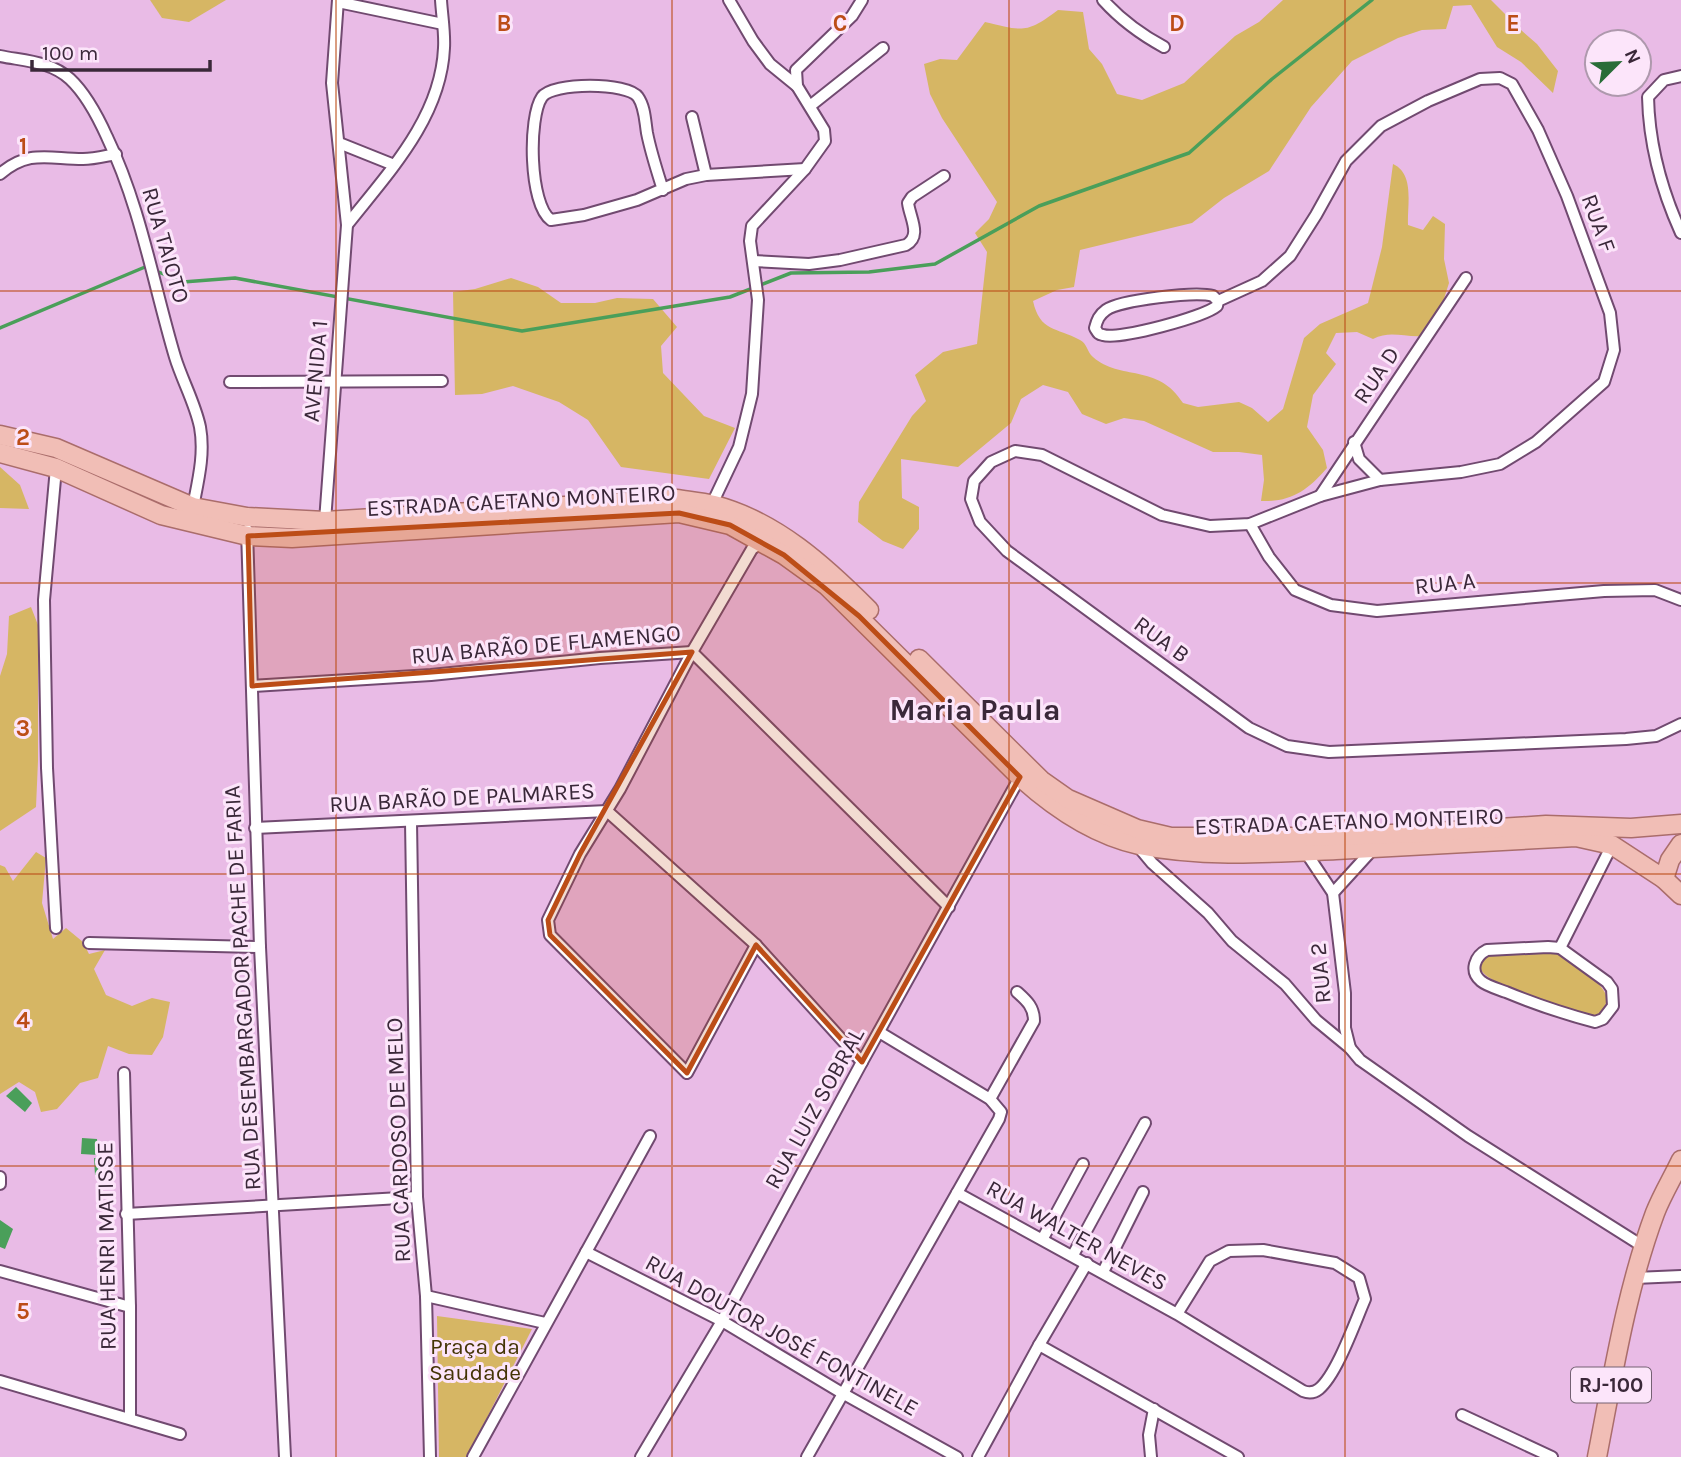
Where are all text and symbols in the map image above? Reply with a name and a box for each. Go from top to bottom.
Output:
text: B [497,10,511,37]
text: C [833,10,847,37]
text: D [1169,10,1185,37]
text: E [1506,10,1520,37]
scale bar [32,28,210,72]
north arrow [1583,28,1653,98]
text: 100 m [42,41,99,65]
text: N [1620,46,1645,67]
text: 1 [19,133,27,160]
street label: RUA TAIOTO [136,184,195,306]
street label: RUA F [1576,190,1621,256]
street label: AVENIDA 1 [298,319,333,423]
street label: RUA D [1348,342,1405,409]
text: 2 [16,424,30,451]
street label: ESTRADA CAETANO MONTEIRO [366,479,676,522]
street label: RUA A [1413,567,1477,600]
street label: RUA B [1129,610,1195,669]
street label: RUA BARÃO DE FLAMENGO [410,619,682,670]
district label: Maria Paula [889,692,1061,728]
text: 3 [16,715,30,742]
street label: RUA BARÃO DE PALMARES [329,777,595,818]
street label: RUA DESEMBARGADOR PACHE DE FARIA [218,785,267,1191]
street label: ESTRADA CAETANO MONTEIRO [1194,803,1504,840]
street label: RUA 2 [1304,941,1337,1005]
text: 4 [16,1007,30,1034]
street label: RUA CARDOSO DE MELO [381,1017,416,1263]
street label: RUA LUIZ SOBRAL [759,1023,870,1194]
street label: RUA HENRI MATISSE [91,1142,122,1350]
street label: RUA WALTER NEVES [981,1174,1172,1296]
street label: RUA DOUTOR JOSÉ FONTINELE [640,1249,923,1422]
text: 5 [16,1298,30,1325]
park label: Praça da Saudade [429,1333,521,1386]
road number: RJ-100 [1571,1368,1651,1402]

